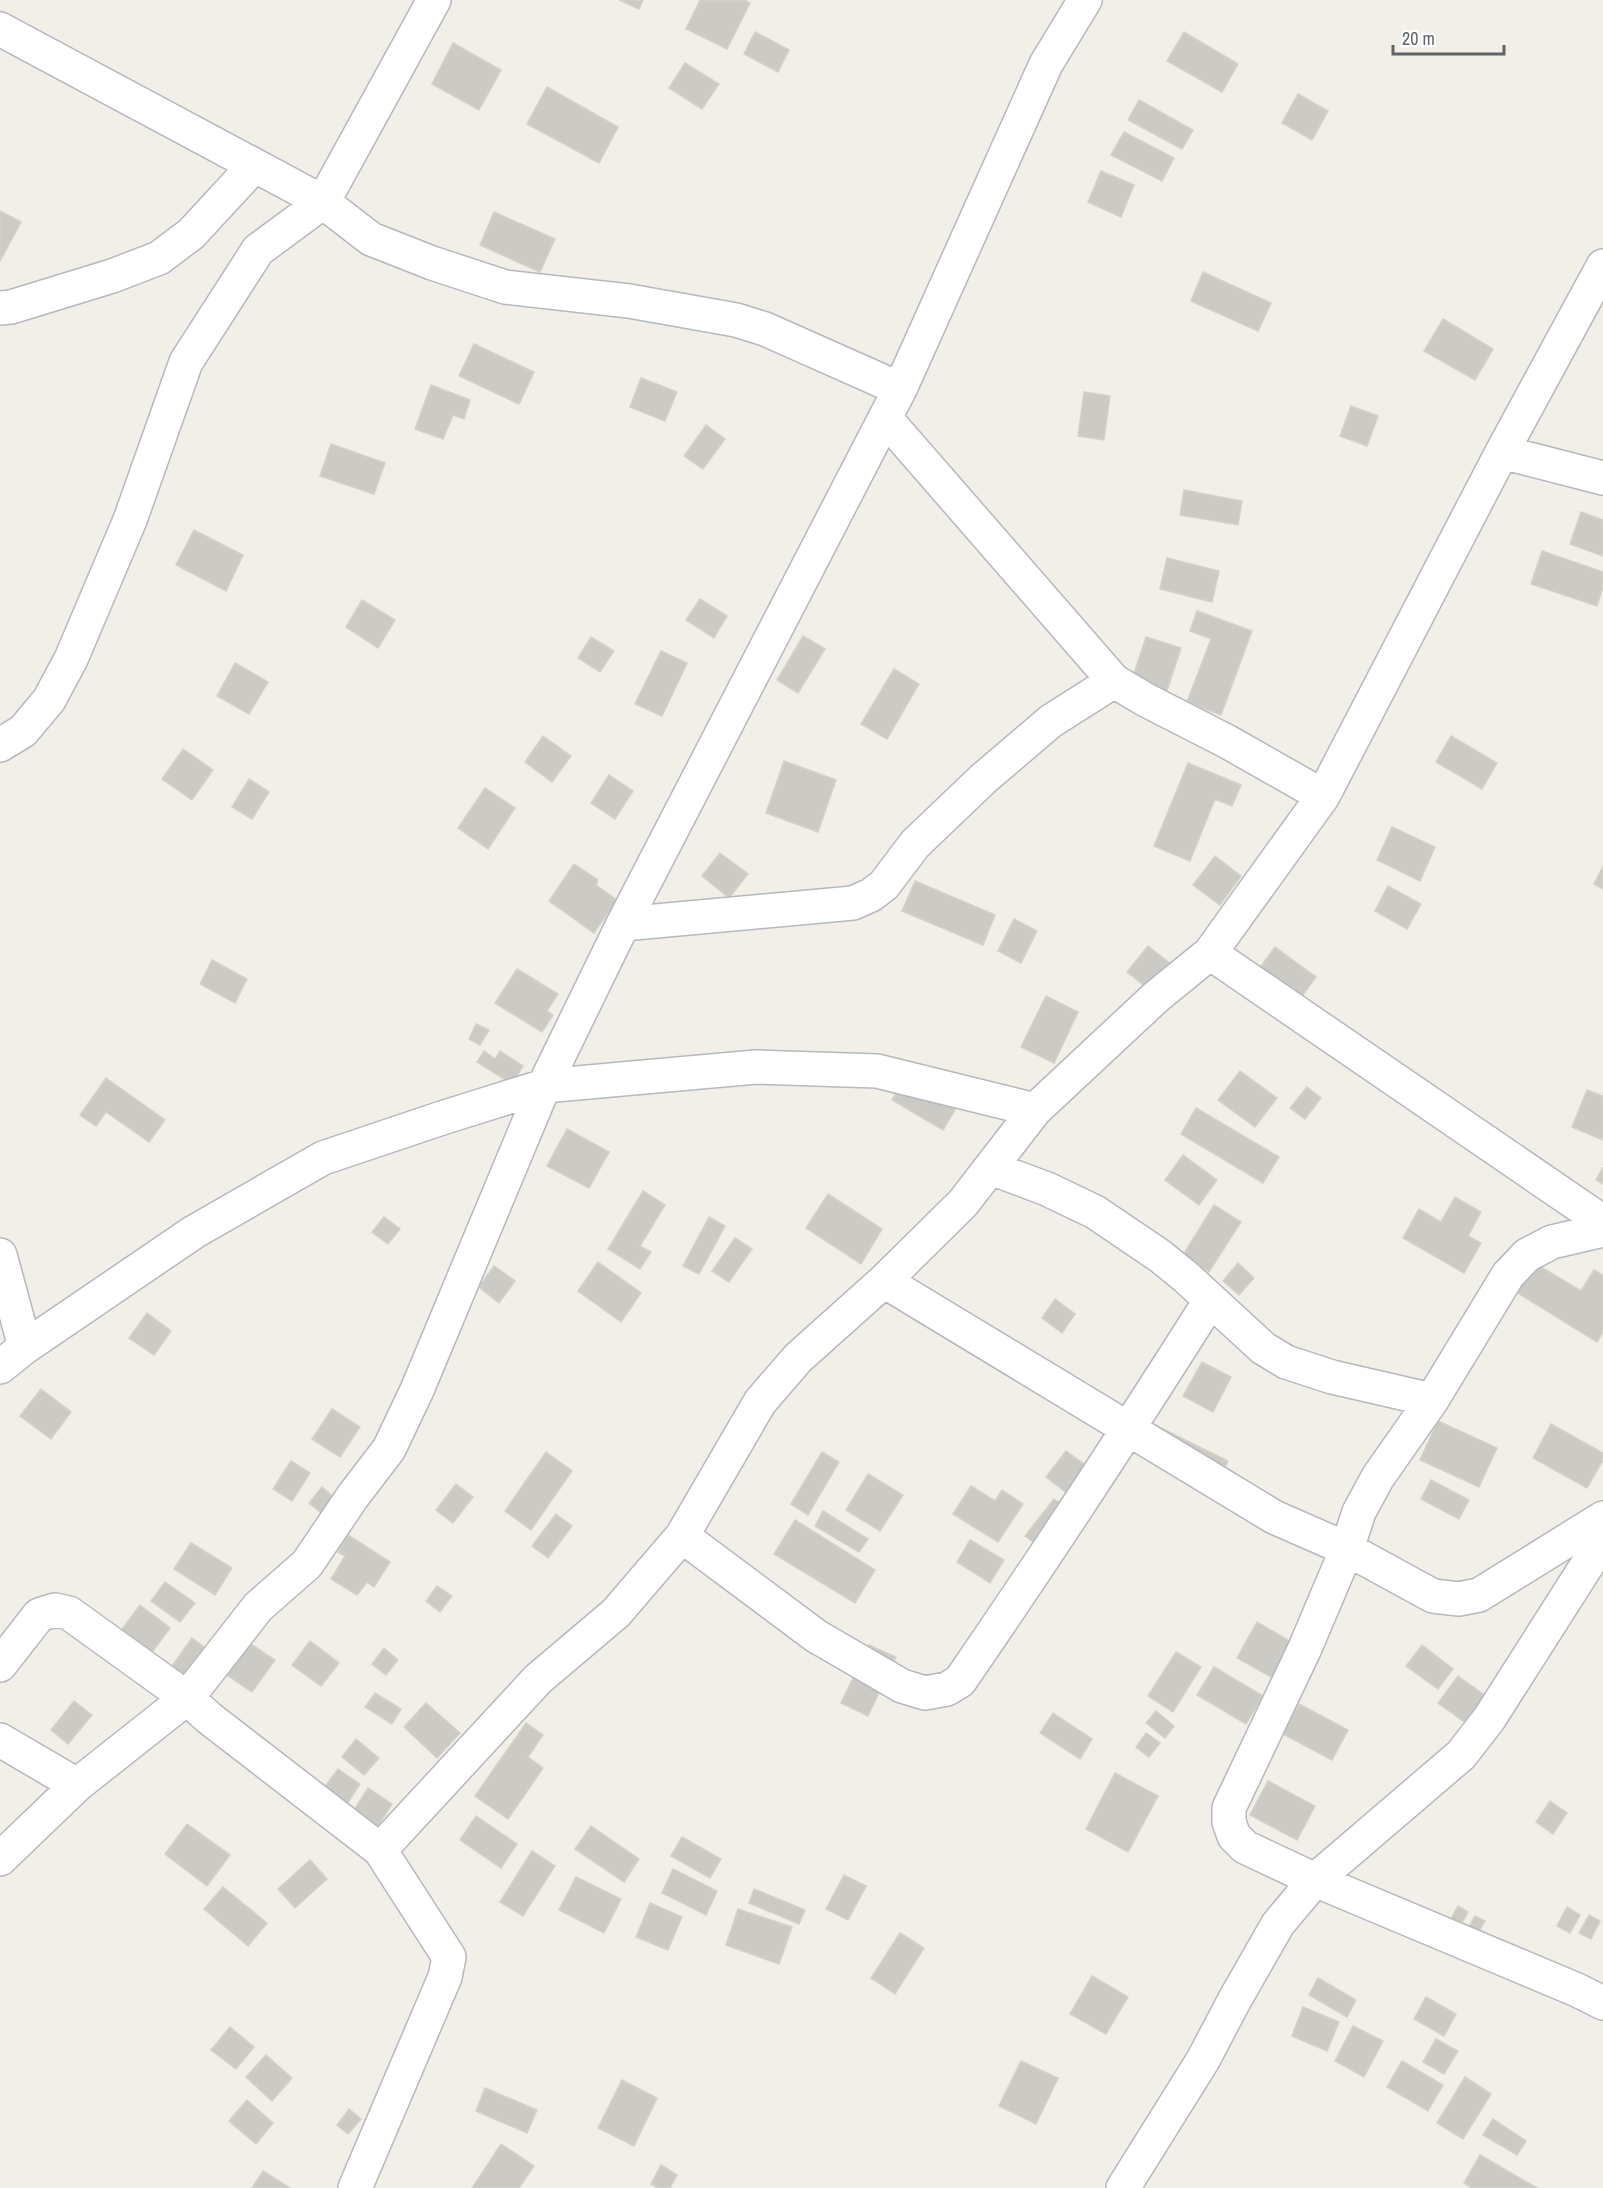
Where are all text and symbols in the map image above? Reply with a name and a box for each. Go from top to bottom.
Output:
scale bar [1393,18,1504,56]
text: 20 m [1402,26,1435,51]

